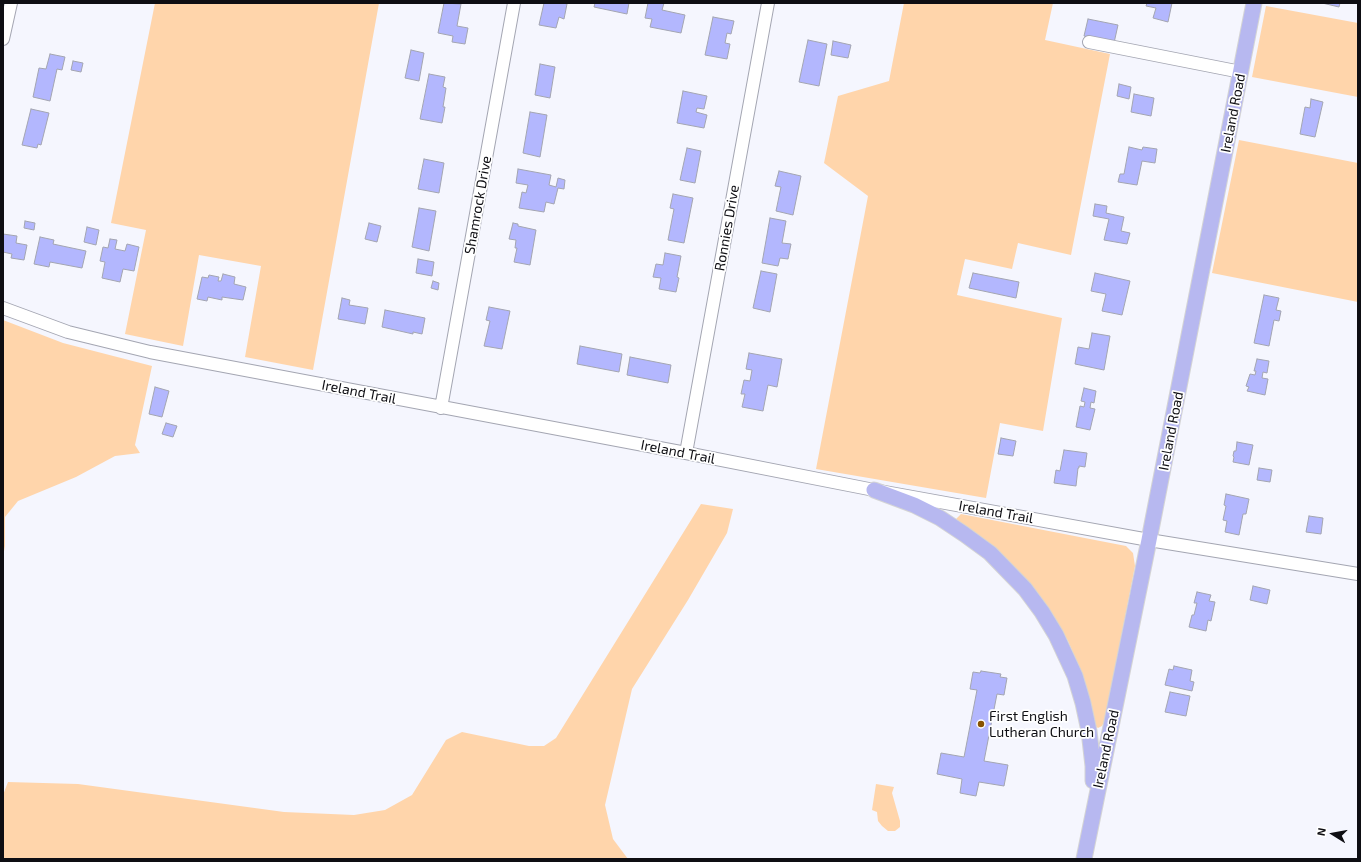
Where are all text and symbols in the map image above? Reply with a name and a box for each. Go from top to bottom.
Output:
street label: Ireland Road [1217,72,1249,154]
street label: Shamrock Drive [461,154,495,256]
street label: Ronnies Drive [711,184,743,272]
street label: Ireland Trail [320,377,398,407]
street label: Ireland Road [1155,390,1187,472]
street label: Ireland Trail [639,437,717,467]
street label: Ireland Trail [957,497,1035,527]
place label: First English Lutheran Church [989,708,1094,740]
street label: Ireland Road [1089,708,1123,790]
marker: First English Lutheran Church [976,719,986,729]
north arrow [1313,814,1353,854]
text: N [1314,826,1328,837]

